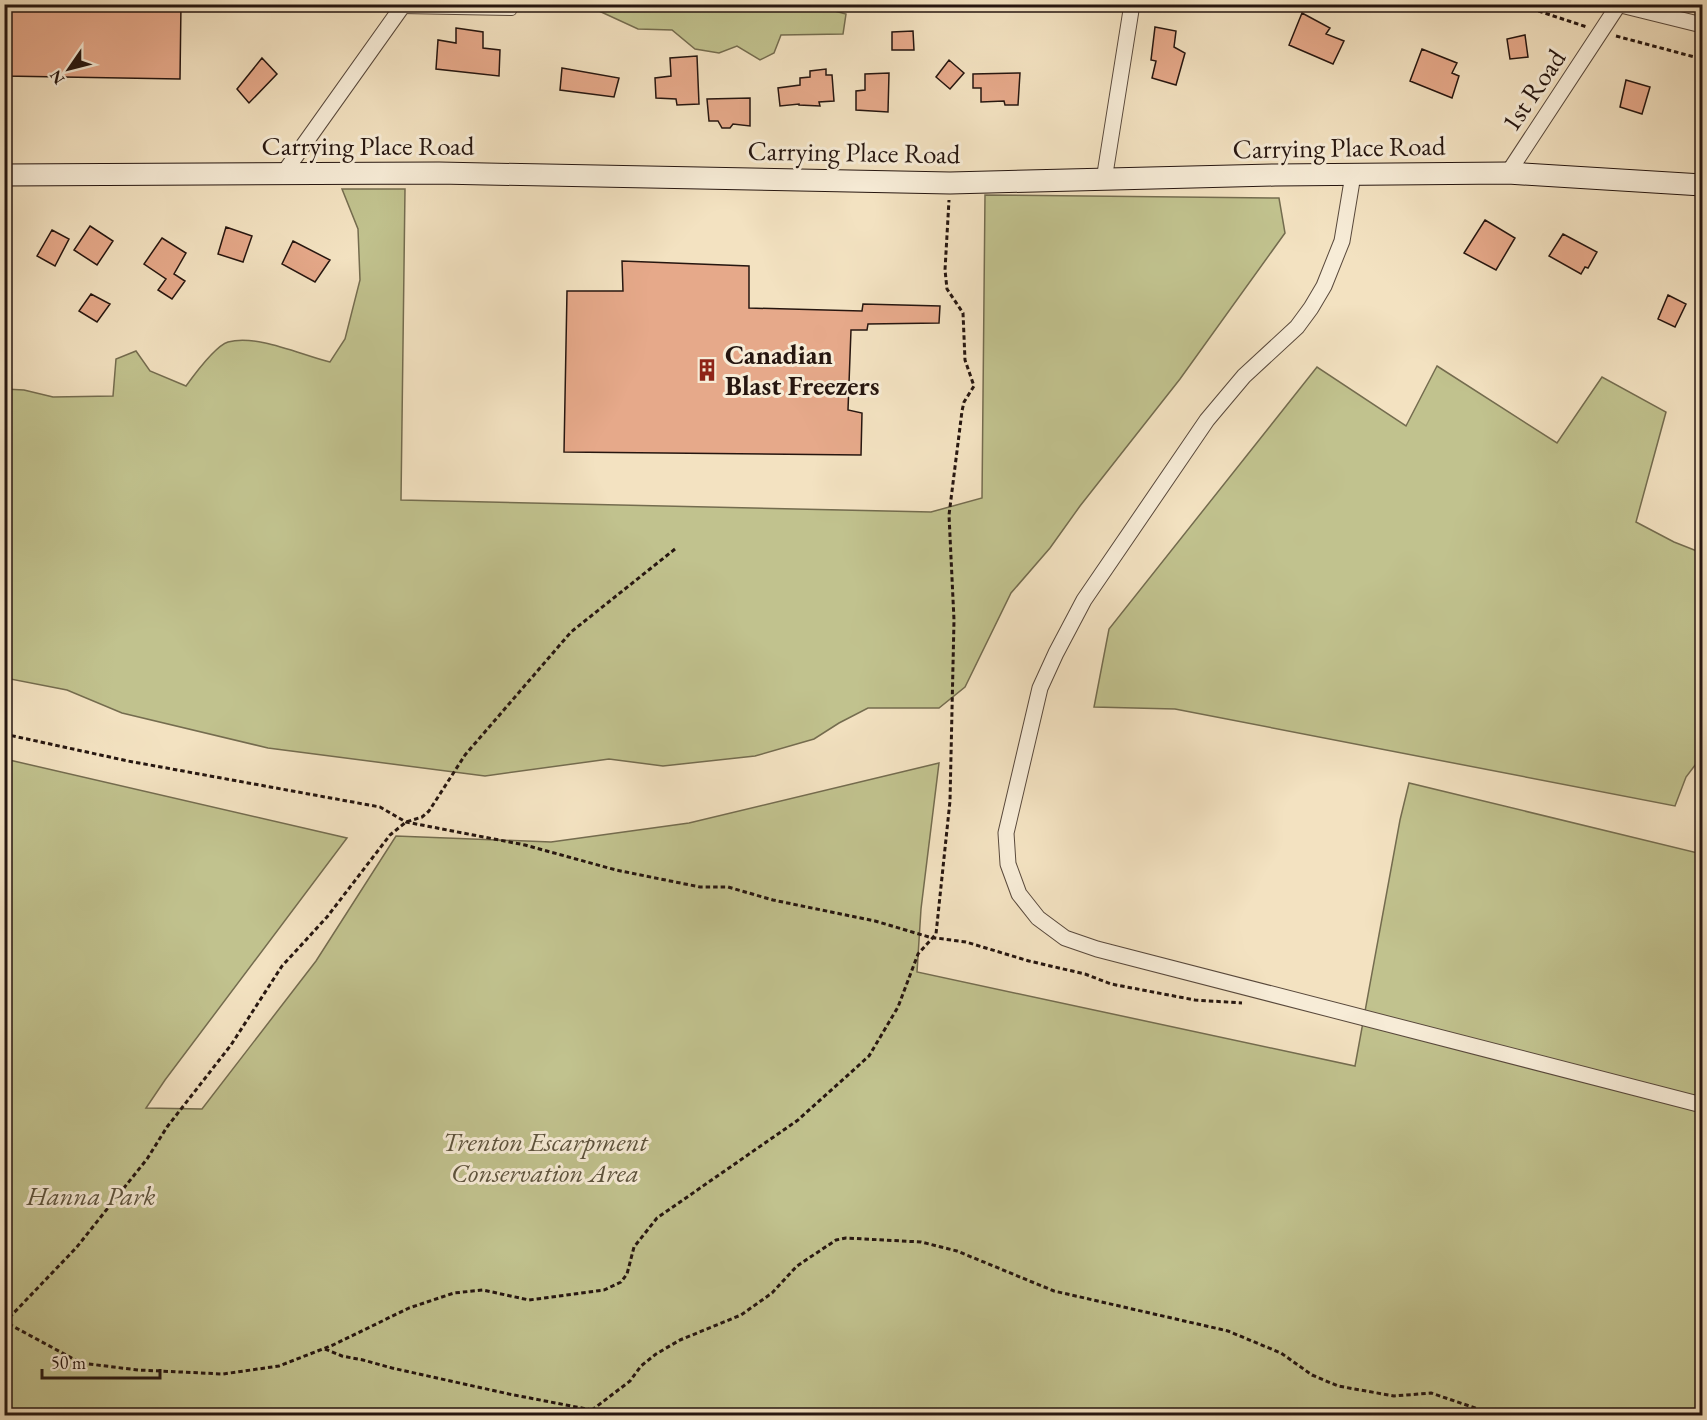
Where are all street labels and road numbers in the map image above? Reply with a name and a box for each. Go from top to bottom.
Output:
street label: 1st Road [1493,42,1573,138]
street label: Carrying Place Road [262,128,475,163]
street label: Carrying Place Road [1232,128,1446,166]
street label: Carrying Place Road [747,133,961,171]

